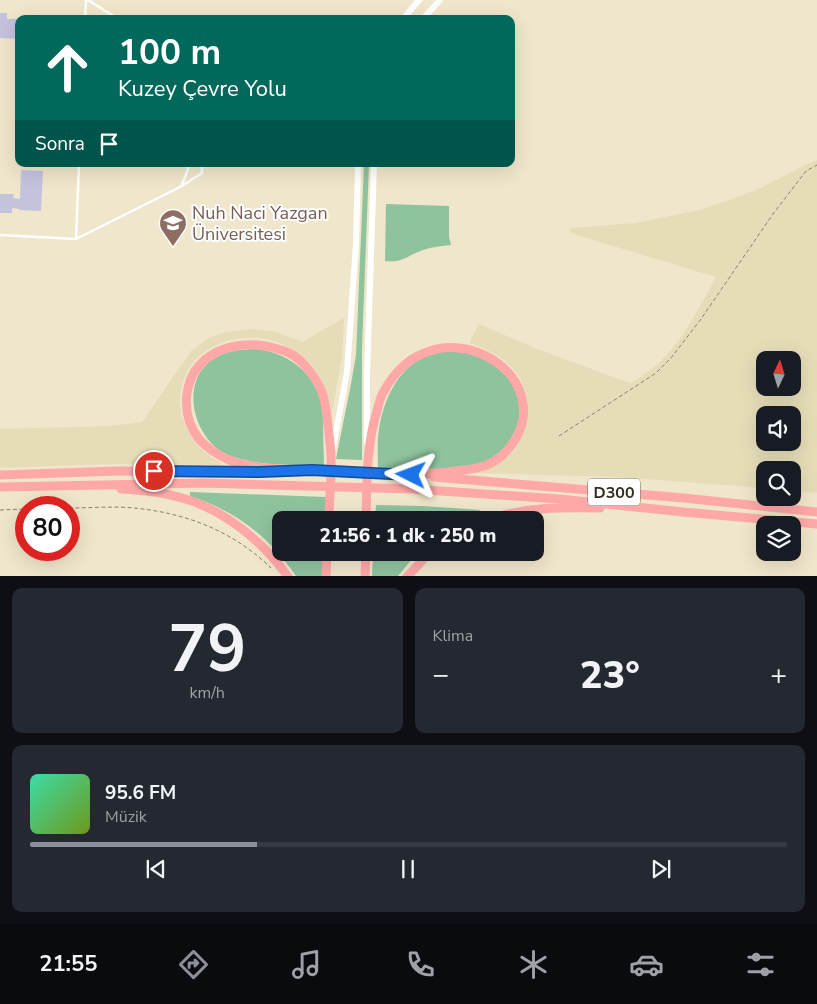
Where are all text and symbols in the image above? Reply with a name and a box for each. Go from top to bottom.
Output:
text: 100 m [118,29,221,76]
icon: ahead [35,35,100,100]
text: Kuzey Çevre Yolu [118,74,287,104]
icon: arrive [95,130,123,158]
text: Sonra [35,131,85,157]
place label: Nuh Naci Yazgan Üniversitesi [192,201,328,246]
school or university icon: Nuh Naci Yazgan Üniversitesi [158,208,188,247]
north arrow [756,351,801,396]
map controls [756,351,801,561]
button: sound [756,406,801,451]
position arrow [384,448,436,500]
pin [133,450,175,492]
icon: arrive [140,457,168,485]
button: search [756,461,801,506]
road number: D300 [588,478,640,506]
speed limit sign: 80 [15,496,80,561]
button: layers [756,516,801,561]
text: 21:56 · 1 dk · 250 m [320,523,496,549]
text: 79 [168,605,246,694]
text: Klima [433,625,473,647]
text: 23° [580,650,640,701]
text: − [433,656,449,694]
text: + [770,656,787,694]
text: km/h [190,682,225,704]
text: 95.6 FM [105,780,176,806]
text: Müzik [105,806,147,828]
icon: previous [142,855,170,883]
icon: pause [394,855,422,883]
icon: next [647,855,675,883]
icon: directions [176,947,211,982]
icon: music [289,947,324,982]
icon: phone [403,947,438,982]
icon: climate [516,947,551,982]
icon: car [629,947,664,982]
icon: filters [743,947,778,982]
text: 21:55 [39,949,97,979]

